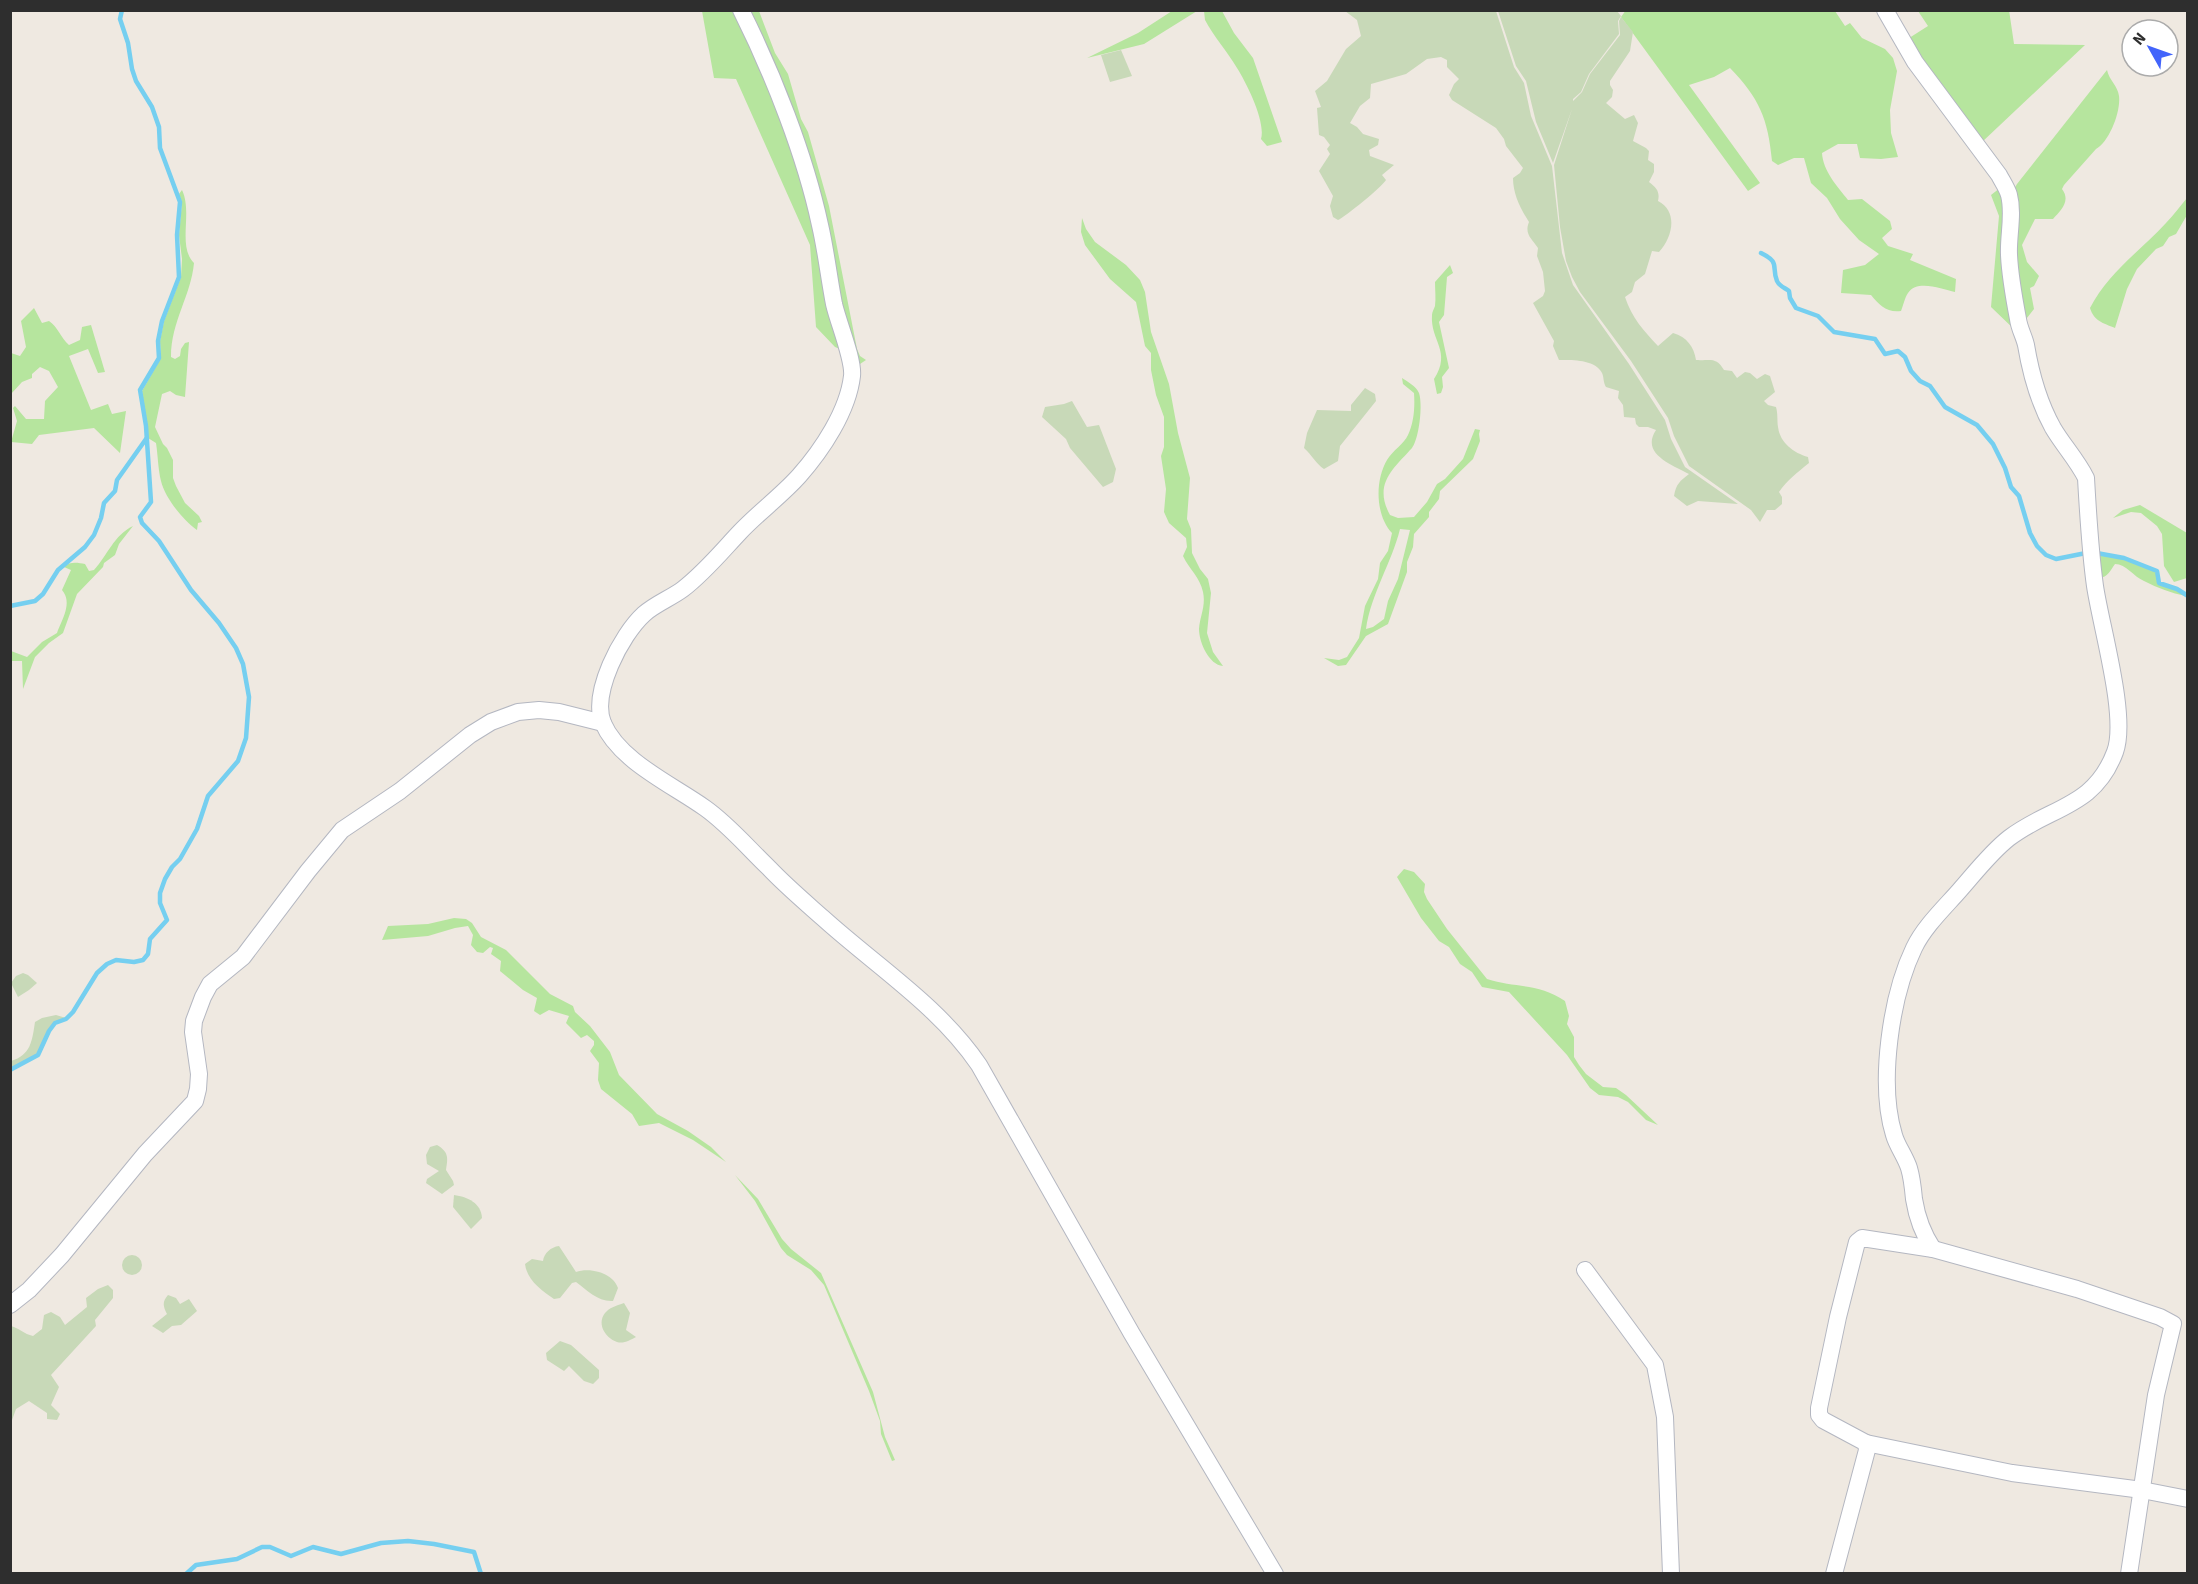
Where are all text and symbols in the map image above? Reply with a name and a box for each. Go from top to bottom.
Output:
north arrow [2120,18,2180,78]
text: N [2127,28,2151,50]

